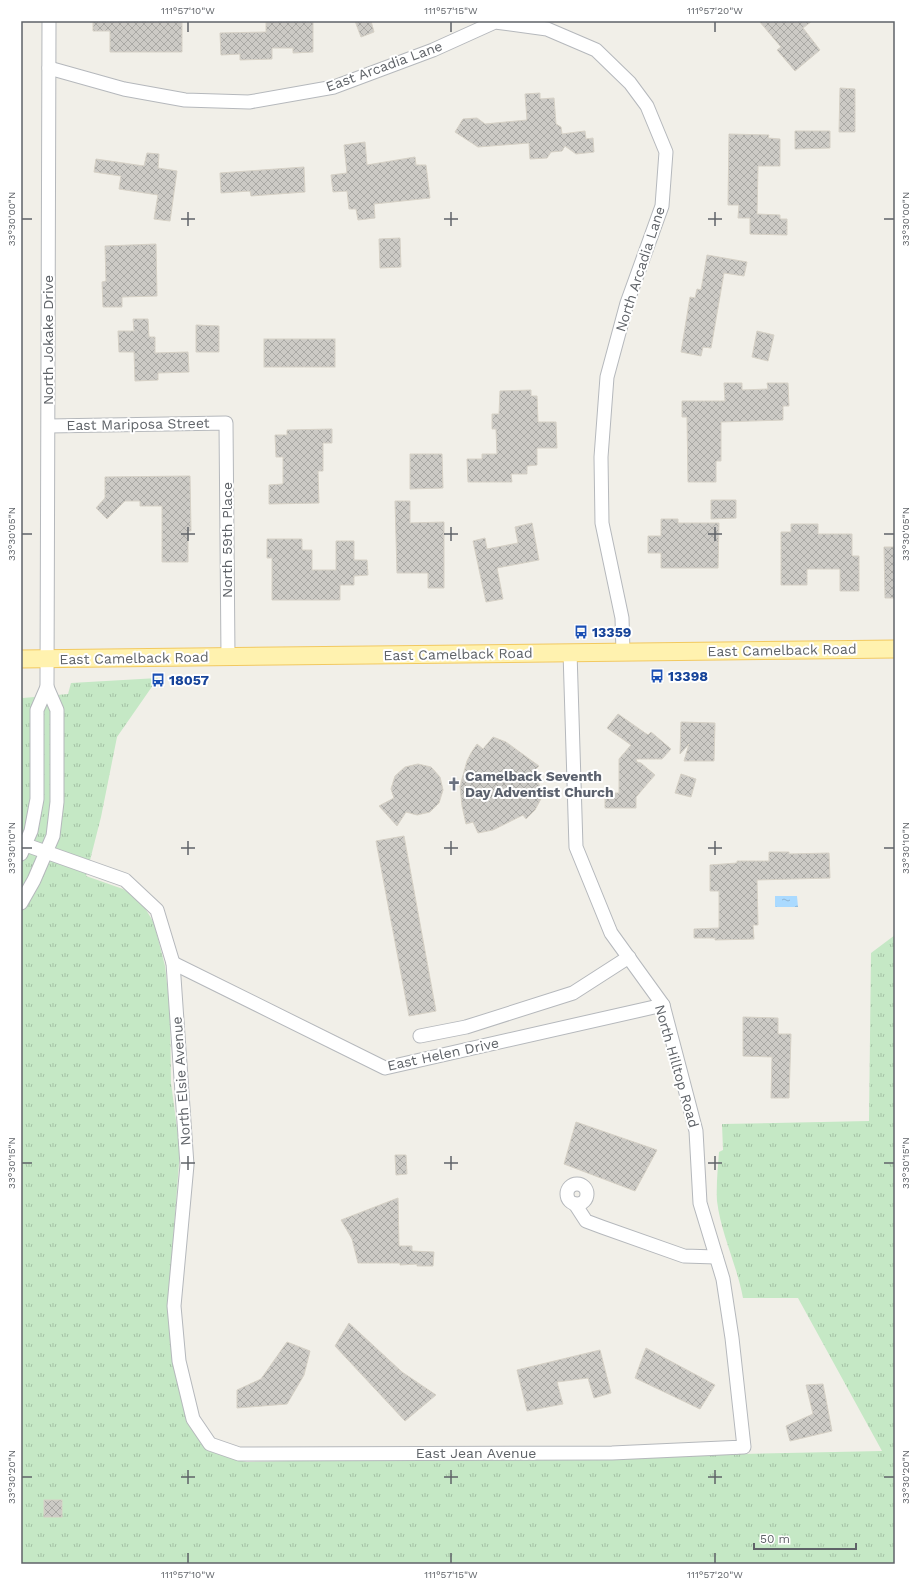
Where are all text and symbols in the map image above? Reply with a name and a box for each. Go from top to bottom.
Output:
text: 111°57'10"W [161,5,215,16]
text: 111°57'15"W [424,5,478,16]
text: 111°57'20"W [687,5,743,16]
street label: East Arcadia Lane [324,37,444,95]
text: 33°30'00"N [6,192,17,246]
text: 33°30'00"N [900,192,911,246]
street label: North Arcadia Lane [612,204,668,334]
street label: North Jokake Drive [40,275,56,405]
street label: East Mariposa Street [66,415,210,433]
street label: North 59th Place [219,482,235,598]
text: 33°30'05"N [6,507,17,561]
text: 33°30'05"N [900,507,911,561]
bus stop icon: 13359 [573,624,589,640]
place label: 13359 [592,624,631,640]
street label: East Camelback Road [707,641,857,659]
street label: East Camelback Road [383,645,533,663]
street label: East Camelback Road [59,649,209,667]
bus stop icon: 13398 [649,668,665,684]
place label: 13398 [668,668,708,684]
bus stop icon: 18057 [150,672,166,688]
place label: 18057 [169,672,209,688]
place label: Camelback Seventh Day Adventist Church [465,768,614,800]
church icon: Camelback Seventh Day Adventist Church [446,776,462,792]
text: 33°30'10"N [6,822,17,874]
text: 33°30'10"N [900,822,911,874]
street label: North Hilltop Road [652,1003,702,1129]
street label: North Elsie Avenue [169,1016,193,1146]
street label: East Helen Drive [386,1034,500,1074]
text: 33°30'15"N [6,1137,17,1189]
text: 33°30'15"N [900,1137,911,1189]
street label: East Jean Avenue [416,1445,536,1461]
text: 33°30'20"N [6,1450,17,1504]
text: 33°30'20"N [900,1450,911,1504]
scale bar [754,1525,856,1551]
text: 50 m [760,1532,790,1546]
text: 111°57'10"W [161,1569,215,1580]
text: 111°57'15"W [424,1569,478,1580]
text: 111°57'20"W [687,1569,743,1580]

